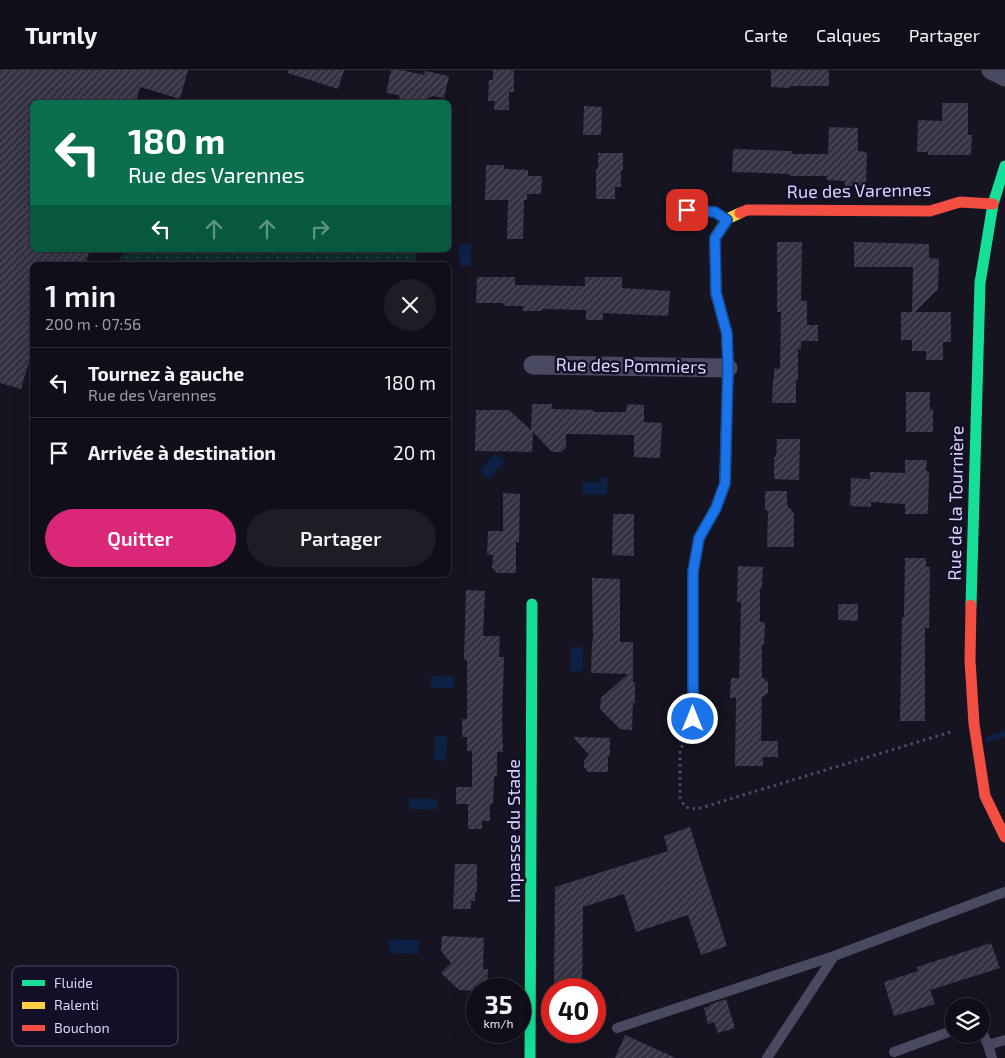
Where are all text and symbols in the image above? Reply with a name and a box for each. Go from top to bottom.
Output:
text: Turnly [25,20,97,49]
text: Carte [744,24,788,46]
text: Calques [816,24,881,46]
text: Partager [909,24,980,46]
text: 180 m [128,119,225,161]
icon: left [45,120,110,185]
text: Rue des Varennes [128,161,305,187]
street label: Rue des Varennes [787,178,931,202]
pin [666,189,708,231]
icon: arrive [673,196,701,224]
icon: left [147,215,175,243]
icon: ahead [200,215,228,243]
icon: ahead [253,215,281,243]
icon: right [306,215,334,243]
text: 1 min [45,277,116,313]
button: close [384,279,436,331]
text: 200 m · 07:56 [45,314,141,333]
street label: Rue des Pommiers [555,353,707,377]
text: Tournez à gauche [88,362,244,385]
icon: left [45,369,73,397]
text: 180 m [385,371,436,394]
text: Rue des Varennes [88,385,216,404]
street label: Rue de la Tournière [943,425,967,581]
icon: arrive [45,439,73,467]
text: Arrivée à destination [88,441,276,464]
text: 20 m [393,441,436,464]
button: Quitter [45,509,236,567]
button: Partager [246,509,436,567]
position arrow [666,692,718,744]
street label: Impasse du Stade [502,759,524,903]
legend [12,966,178,1046]
text: Fluide [54,974,93,991]
speed limit sign: 40 [541,978,606,1043]
text: 35 [485,989,512,1019]
text: Ralenti [54,996,99,1013]
map controls [945,998,990,1043]
button: layers [945,998,990,1043]
text: km/h [484,1016,513,1030]
text: Bouchon [54,1019,110,1036]

